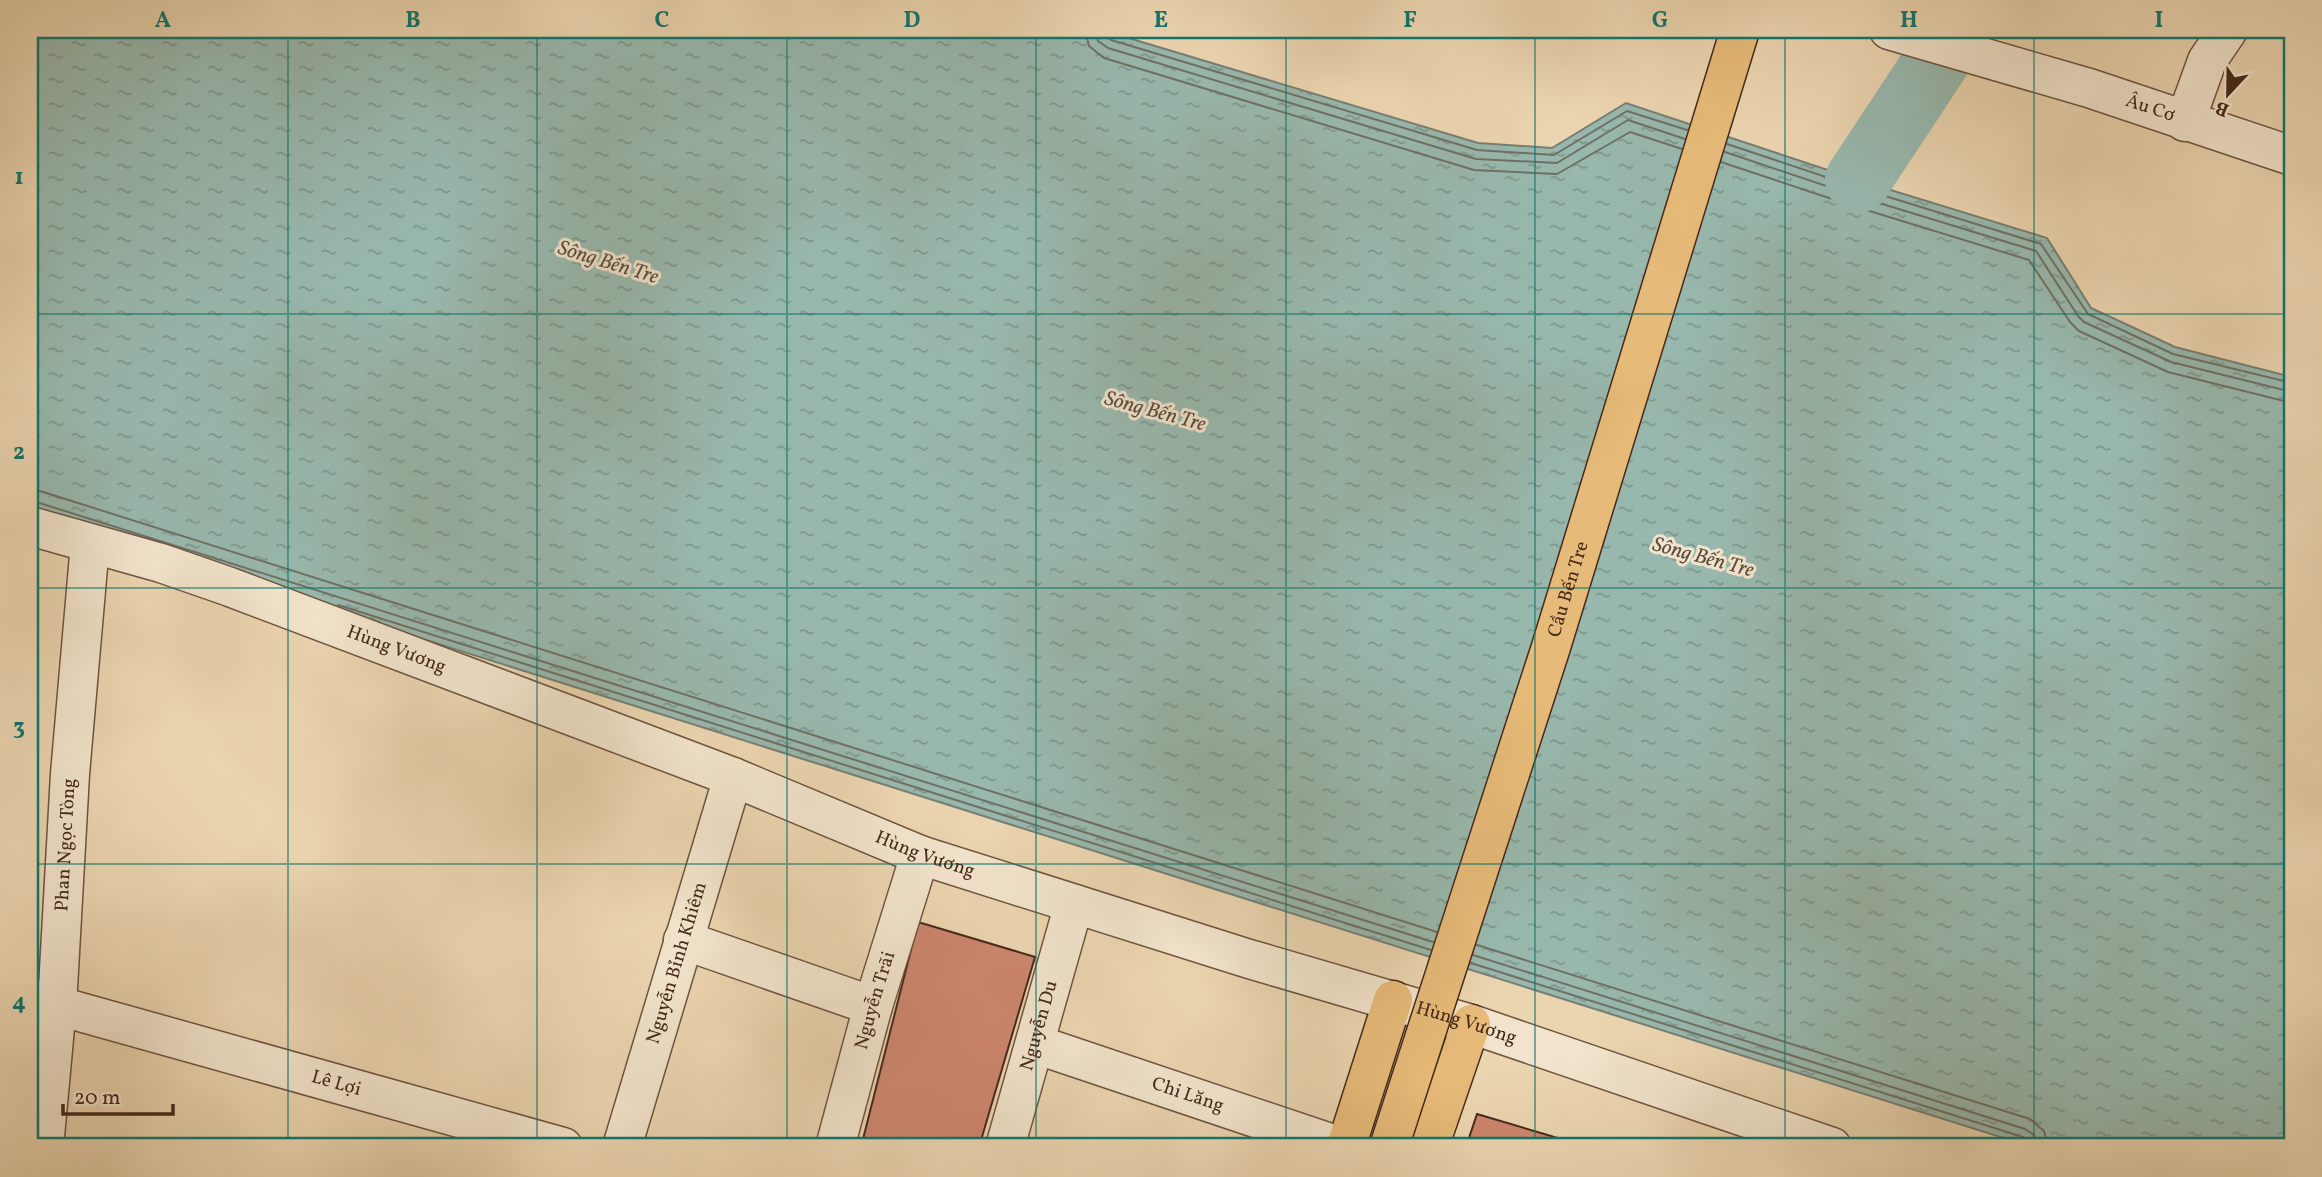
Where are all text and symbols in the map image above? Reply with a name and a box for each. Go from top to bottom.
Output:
text: A [155,5,171,37]
text: B [405,5,421,37]
text: C [655,5,669,37]
text: D [904,5,921,37]
text: E [1154,5,1168,37]
text: F [1403,5,1417,37]
text: G [1652,5,1668,37]
text: H [1900,5,1918,37]
text: I [2155,5,2163,37]
north arrow [2192,60,2262,130]
street label: Âu Cơ [2122,88,2179,129]
text: B [2212,93,2233,122]
text: 1 [14,162,24,194]
water label: Sông Bến Tre [554,234,662,292]
water label: Sông Bến Tre [1101,385,1209,440]
text: 2 [13,437,25,469]
water label: Sông Bến Tre [1649,531,1757,586]
street label: Cầu Bến Tre [1542,538,1596,640]
street label: Hùng Vương [343,619,450,680]
text: 3 [13,712,25,744]
street label: Phan Ngọc Tòng [49,777,83,912]
street label: Hùng Vương [871,825,978,884]
street label: Nguyễn Bỉnh Khiêm [641,879,714,1047]
street label: Nguyễn Trãi [849,948,902,1052]
street label: Nguyễn Du [1014,978,1065,1074]
text: 4 [12,987,26,1019]
street label: Hùng Vương [1413,995,1520,1052]
street label: Lê Lợi [308,1064,364,1103]
street label: Chi Lăng [1148,1071,1227,1119]
scale bar [63,1072,173,1116]
text: 20 m [74,1084,120,1113]

